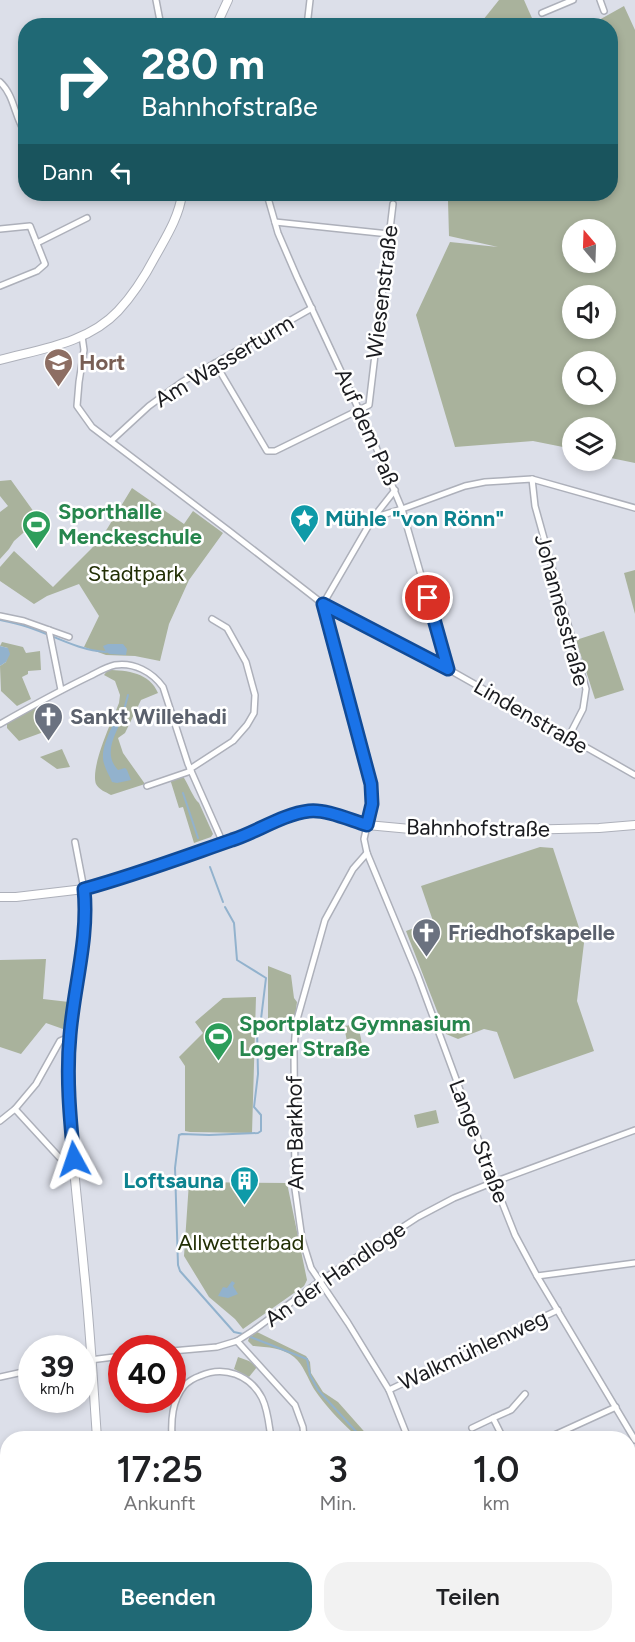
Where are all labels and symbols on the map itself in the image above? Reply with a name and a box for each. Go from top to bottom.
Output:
north arrow [562,219,616,273]
street label: Wiesenstraße [360,224,404,360]
street label: Am Wasserturm [150,309,298,413]
school or university icon: Hort [42,346,74,388]
place label: Hort [79,349,126,376]
street label: Auf dem Paß [329,364,405,490]
place label: Sporthalle Menckeschule [58,498,202,550]
place icon: Mühle "von Rönn" [288,502,320,544]
place label: Mühle "von Rönn" [325,505,504,532]
sports icon: Sporthalle Menckeschule [21,508,53,550]
street label: Johannesstraße [529,531,595,689]
park label: Stadtpark [88,560,185,587]
pin [402,572,453,623]
street label: Lindenstraße [469,672,593,760]
church icon: Sankt Willehadi [33,700,65,742]
place label: Sankt Willehadi [70,703,227,730]
street label: Bahnhofstraße [406,813,550,843]
church icon: Friedhofskapelle [411,916,443,958]
place label: Friedhofskapelle [448,919,615,946]
place label: Sportplatz Gymnasium Loger Straße [239,1010,471,1062]
sports icon: Sportplatz Gymnasium Loger Straße [202,1020,234,1062]
street label: Am Barkhof [280,1074,310,1191]
street label: Lange Straße [443,1075,515,1207]
position arrow [42,1127,106,1191]
building icon: Loftsauna [229,1164,261,1206]
place label: Loftsauna [123,1167,224,1194]
street label: An der Handloge [259,1215,411,1333]
park label: Allwetterbad [178,1229,304,1256]
street label: Walkmühlenweg [394,1304,552,1396]
speed limit sign: 40 [108,1335,186,1413]

